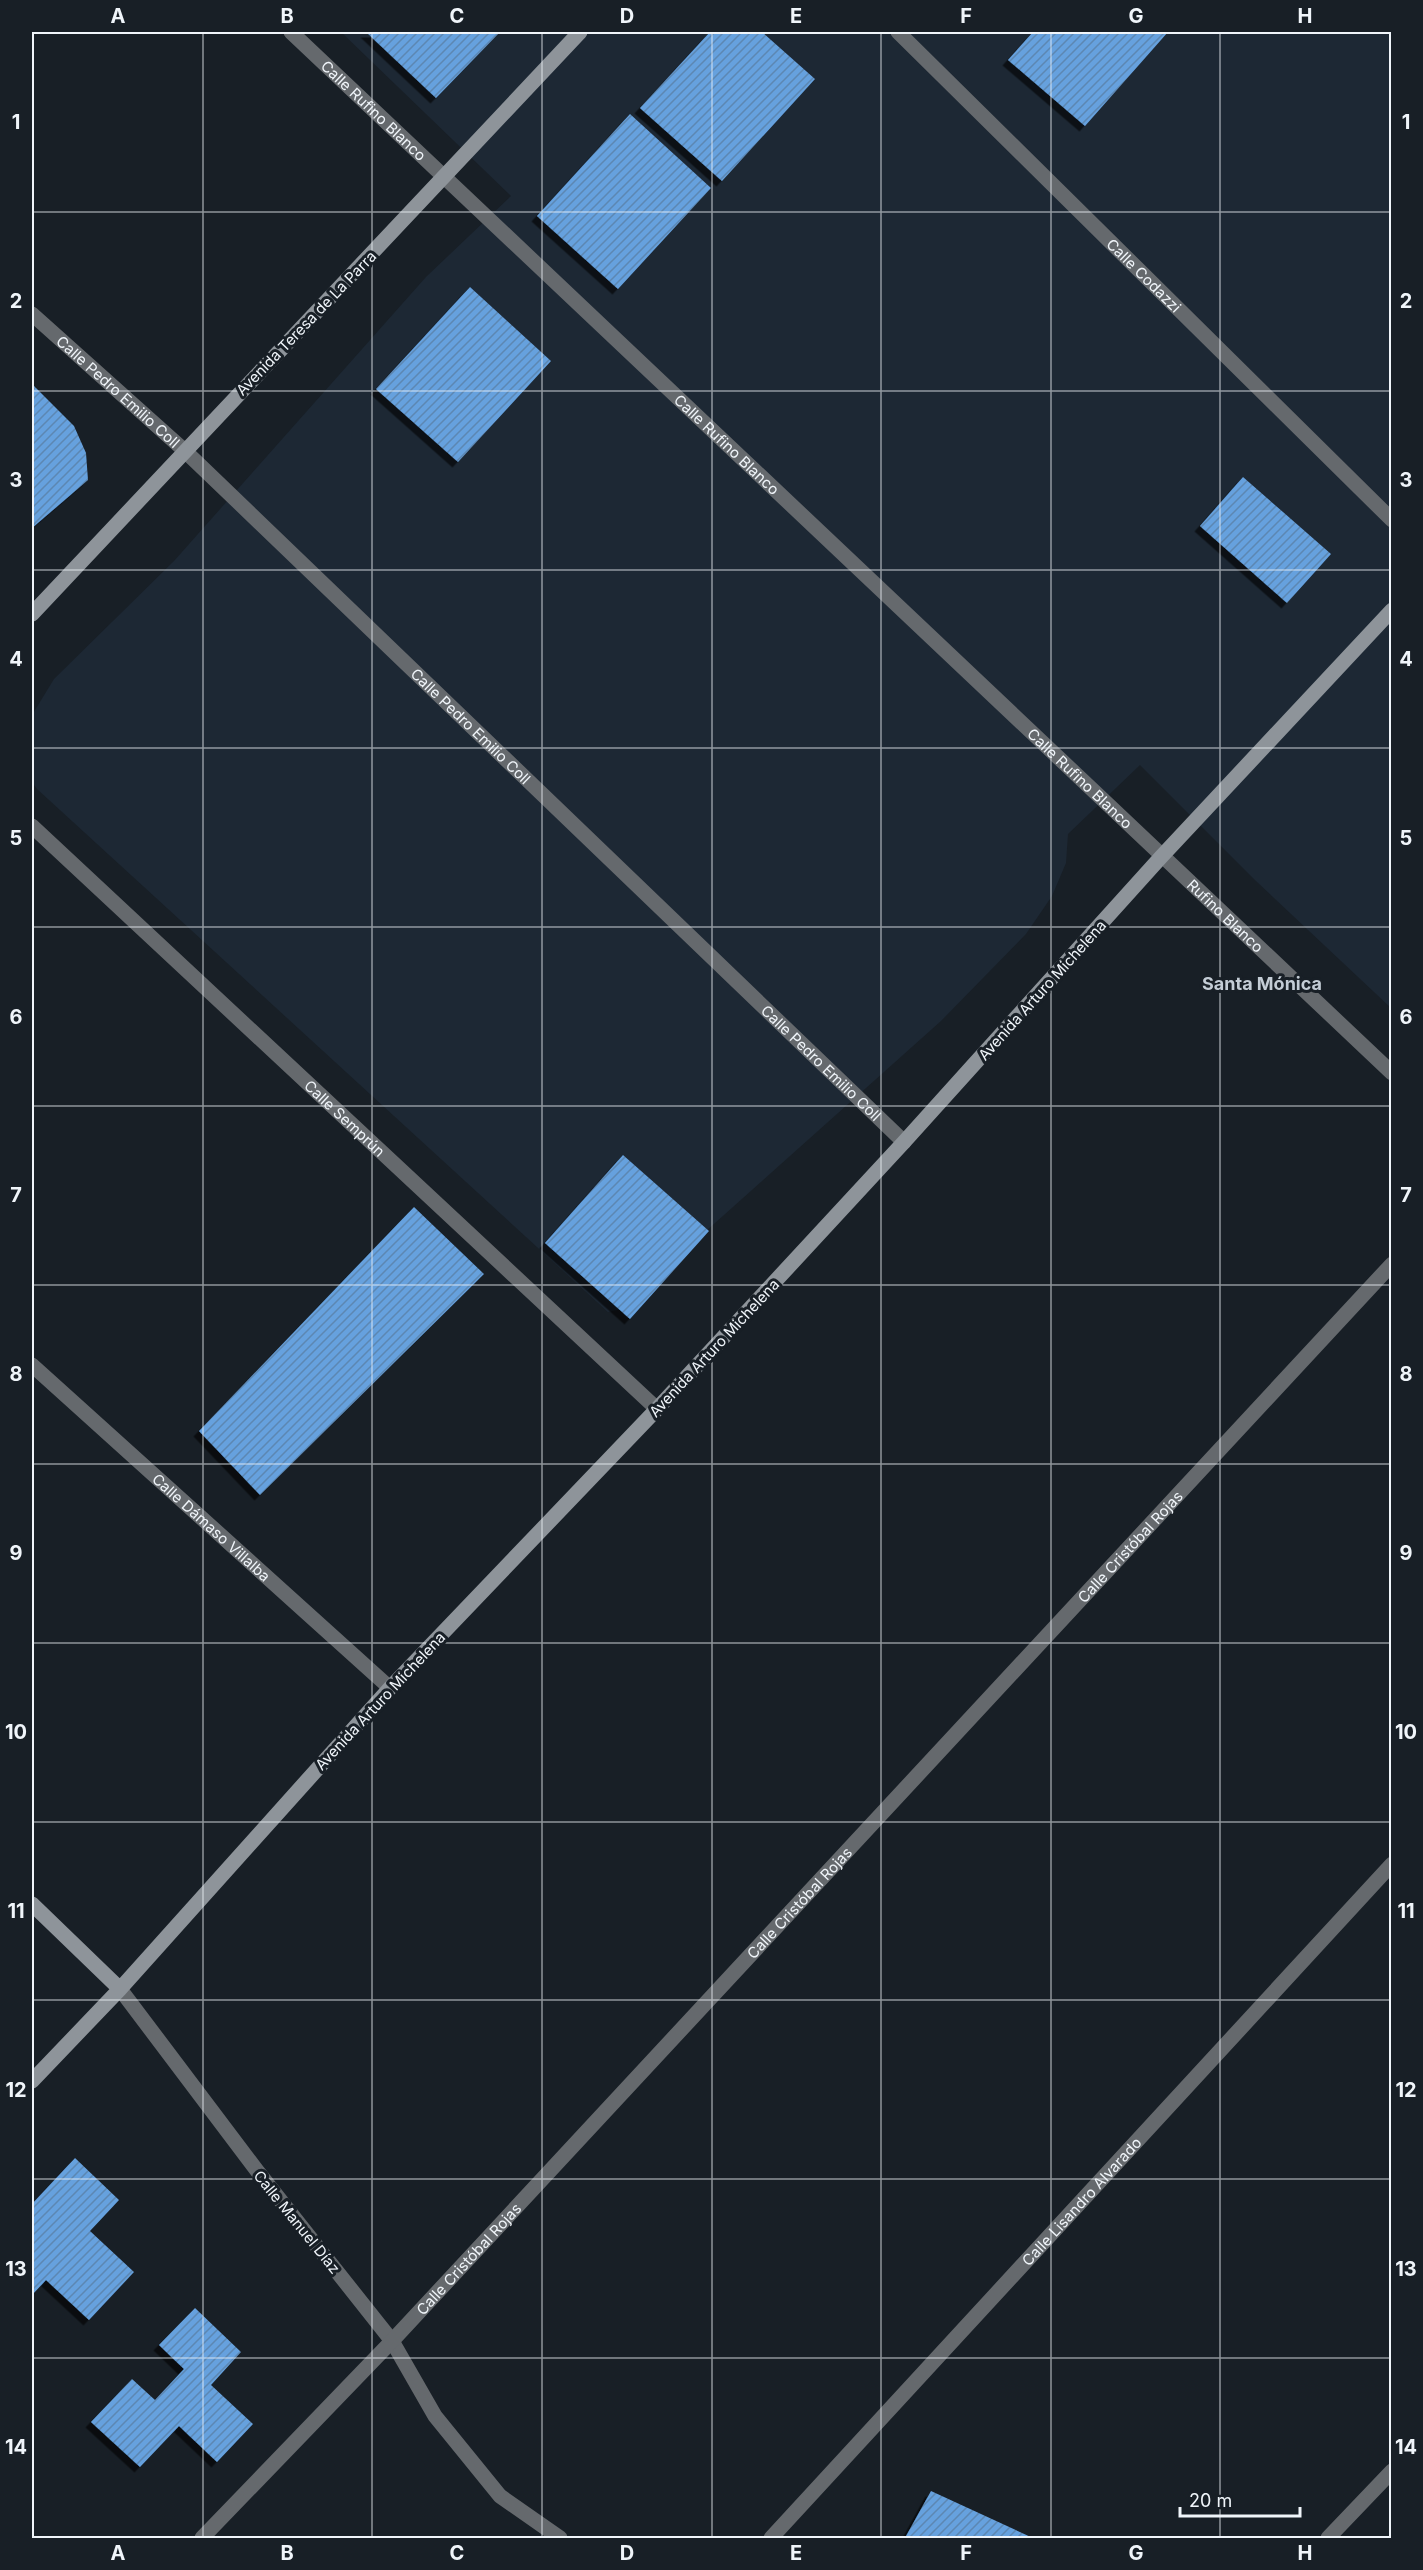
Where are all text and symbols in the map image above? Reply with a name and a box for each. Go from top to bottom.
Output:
text: A [111,4,126,28]
text: B [280,4,294,28]
text: C [450,4,464,28]
text: D [620,4,634,28]
text: E [790,4,802,28]
text: F [960,4,972,28]
text: G [1128,4,1144,28]
text: H [1298,4,1312,28]
street label: Calle Rufino Blanco [317,56,430,165]
text: 1 [12,110,20,134]
text: 1 [1402,110,1410,134]
street label: Calle Codazzi [1103,234,1186,316]
street label: Avenida Teresa de La Parra [232,247,380,399]
text: 2 [10,289,22,313]
text: 2 [1400,289,1412,313]
street label: Calle Pedro Emilio Coll [53,331,184,452]
street label: Calle Rufino Blanco [670,390,784,498]
text: 3 [10,468,22,492]
text: 3 [1400,468,1412,492]
text: 4 [9,647,23,671]
text: 4 [1399,647,1413,671]
street label: Calle Pedro Emilio Coll [407,664,535,788]
street label: Calle Rufino Blanco [1024,724,1137,832]
text: 5 [10,826,22,850]
text: 5 [1400,826,1412,850]
street label: Rufino Blanco [1183,875,1268,956]
street label: Avenida Arturo Michelena [974,916,1110,1064]
district label: Santa Mónica [1202,973,1322,994]
street label: Calle Pedro Emilio Coll [757,1001,885,1125]
text: 6 [10,1005,23,1029]
text: 6 [1400,1005,1413,1029]
street label: Calle Semprún [301,1076,389,1160]
text: 7 [10,1183,22,1207]
text: 7 [1400,1183,1412,1207]
street label: Avenida Arturo Michelena [645,1275,783,1421]
text: 8 [9,1362,23,1386]
text: 8 [1399,1362,1413,1386]
street label: Calle Dámaso Villalba [149,1469,275,1585]
street label: Calle Cristóbal Rojas [1073,1486,1186,1606]
text: 9 [10,1541,23,1565]
text: 9 [1400,1541,1413,1565]
street label: Avenida Arturo Michelena [311,1628,449,1774]
text: 10 [5,1720,27,1744]
text: 10 [1395,1720,1417,1744]
street label: Calle Cristóbal Rojas [742,1843,856,1962]
text: 11 [7,1899,25,1923]
text: 11 [1397,1899,1415,1923]
text: 12 [5,2078,27,2102]
text: 12 [1395,2078,1417,2102]
street label: Calle Lisandro Alvarado [1017,2133,1145,2269]
street label: Calle Manuel Díaz [250,2167,344,2277]
street label: Calle Cristóbal Rojas [412,2199,525,2319]
text: 13 [5,2257,27,2281]
text: 13 [1395,2257,1417,2281]
text: 14 [5,2435,27,2459]
text: 14 [1395,2435,1417,2459]
scale bar [1180,2480,1300,2518]
text: 20 m [1189,2490,1232,2511]
text: A [111,2541,126,2565]
text: B [280,2541,294,2565]
text: C [450,2541,464,2565]
text: D [620,2541,634,2565]
text: E [790,2541,802,2565]
text: F [960,2541,972,2565]
text: G [1128,2541,1144,2565]
text: H [1298,2541,1312,2565]

